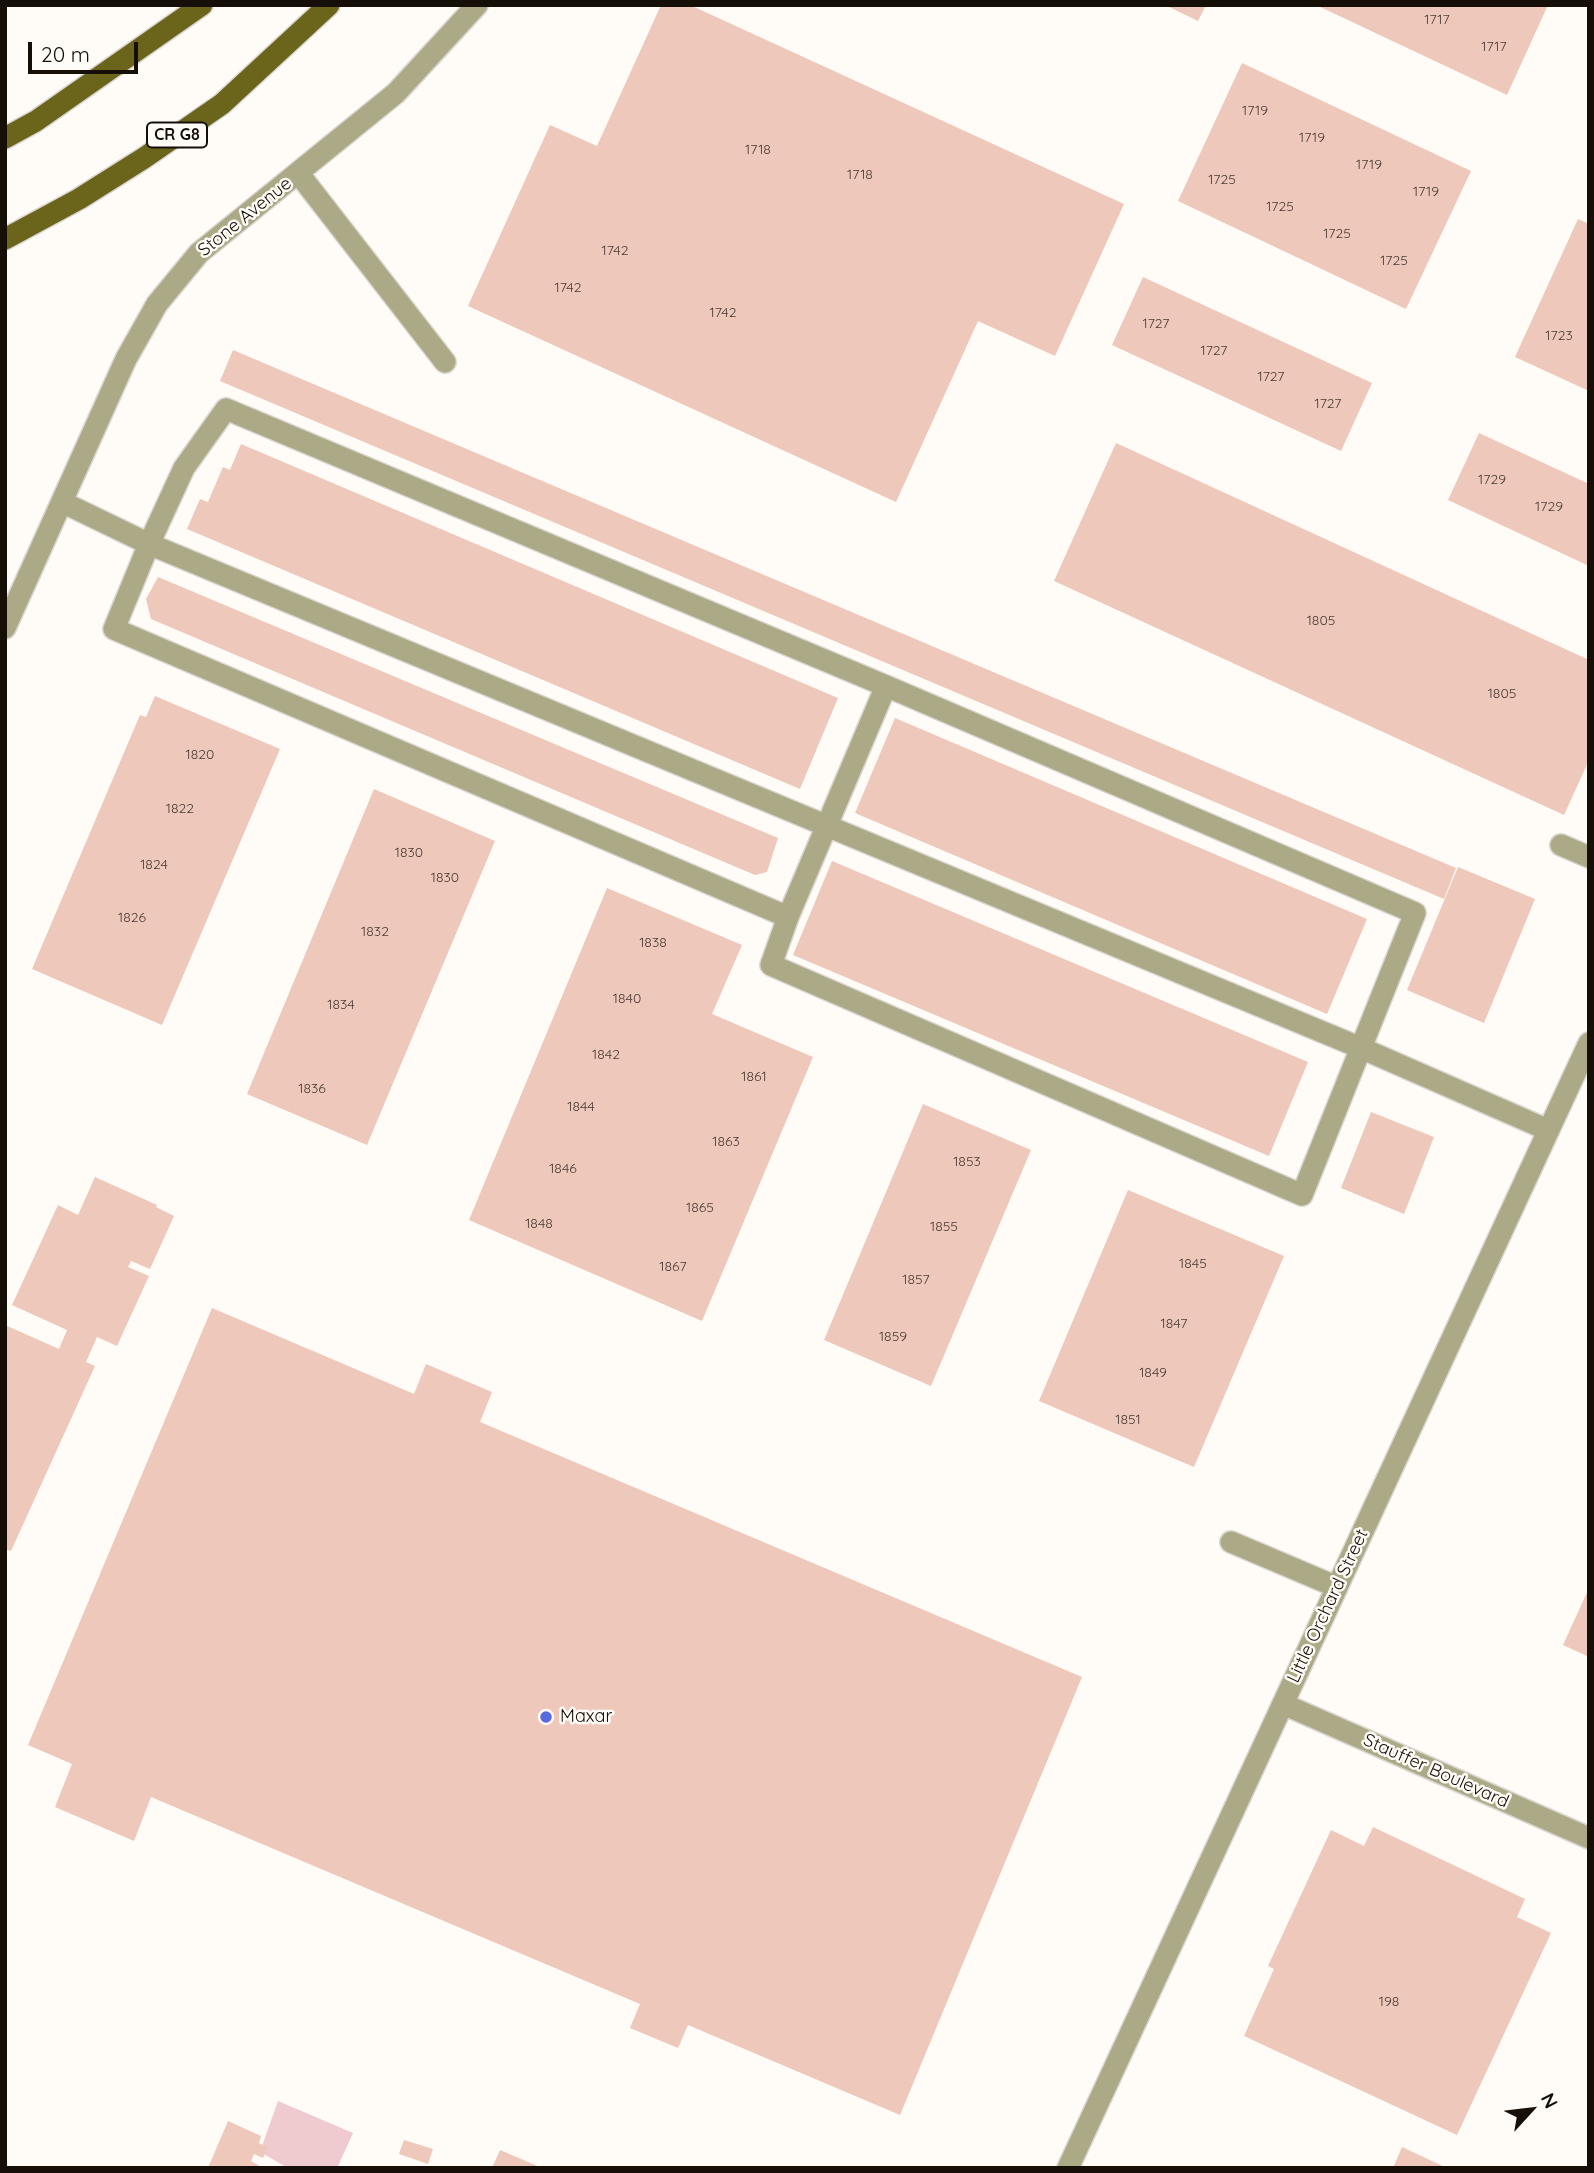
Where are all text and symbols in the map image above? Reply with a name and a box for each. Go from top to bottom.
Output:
house number: 1717 [1424,12,1450,28]
scale bar [32,28,142,72]
house number: 1717 [1481,39,1507,55]
text: 20 m [41,41,90,67]
house number: 1719 [1242,103,1268,119]
road number: CR G8 [147,122,207,148]
house number: 1719 [1299,130,1325,146]
house number: 1718 [745,142,771,158]
house number: 1719 [1356,157,1382,173]
house number: 1718 [847,167,873,183]
house number: 1725 [1208,172,1236,188]
street label: Stone Avenue [194,173,296,261]
house number: 1719 [1413,184,1439,200]
house number: 1725 [1266,199,1294,215]
house number: 1725 [1323,226,1351,242]
house number: 1742 [602,243,628,259]
house number: 1725 [1380,253,1408,269]
house number: 1742 [555,280,581,296]
house number: 1742 [710,305,736,321]
house number: 1727 [1142,316,1170,332]
house number: 1723 [1545,328,1573,344]
house number: 1727 [1200,343,1228,359]
house number: 1727 [1257,369,1285,385]
house number: 1727 [1314,396,1342,412]
house number: 1729 [1478,472,1506,488]
house number: 1729 [1535,499,1563,515]
house number: 1805 [1307,613,1335,629]
house number: 1805 [1488,686,1516,702]
house number: 1820 [186,747,214,763]
house number: 1822 [166,801,194,817]
house number: 1830 [395,845,423,861]
house number: 1824 [140,857,168,873]
house number: 1830 [431,870,459,886]
house number: 1826 [118,910,146,926]
house number: 1832 [361,924,389,940]
house number: 1838 [639,935,667,951]
house number: 1840 [613,991,641,1007]
house number: 1834 [327,997,355,1013]
house number: 1842 [592,1047,620,1063]
house number: 1861 [741,1069,767,1085]
house number: 1836 [298,1081,326,1097]
house number: 1844 [567,1099,595,1115]
house number: 1863 [712,1134,740,1150]
house number: 1853 [953,1154,981,1170]
house number: 1846 [549,1161,577,1177]
house number: 1865 [686,1200,714,1216]
house number: 1848 [525,1216,553,1232]
house number: 1855 [930,1219,958,1235]
house number: 1845 [1179,1256,1207,1272]
house number: 1867 [659,1259,687,1275]
house number: 1857 [902,1272,930,1288]
house number: 1847 [1161,1316,1187,1332]
house number: 1859 [879,1329,907,1345]
house number: 1849 [1139,1365,1167,1381]
house number: 1851 [1115,1412,1141,1428]
street label: Little Orchard Street [1283,1526,1373,1686]
place label: Maxar [560,1706,612,1728]
marker: Maxar [538,1709,554,1725]
street label: Stauffer Boulevard [1360,1729,1512,1813]
house number: 198 [1379,1994,1399,2010]
north arrow [1496,2075,1566,2145]
text: N [1536,2089,1564,2112]

